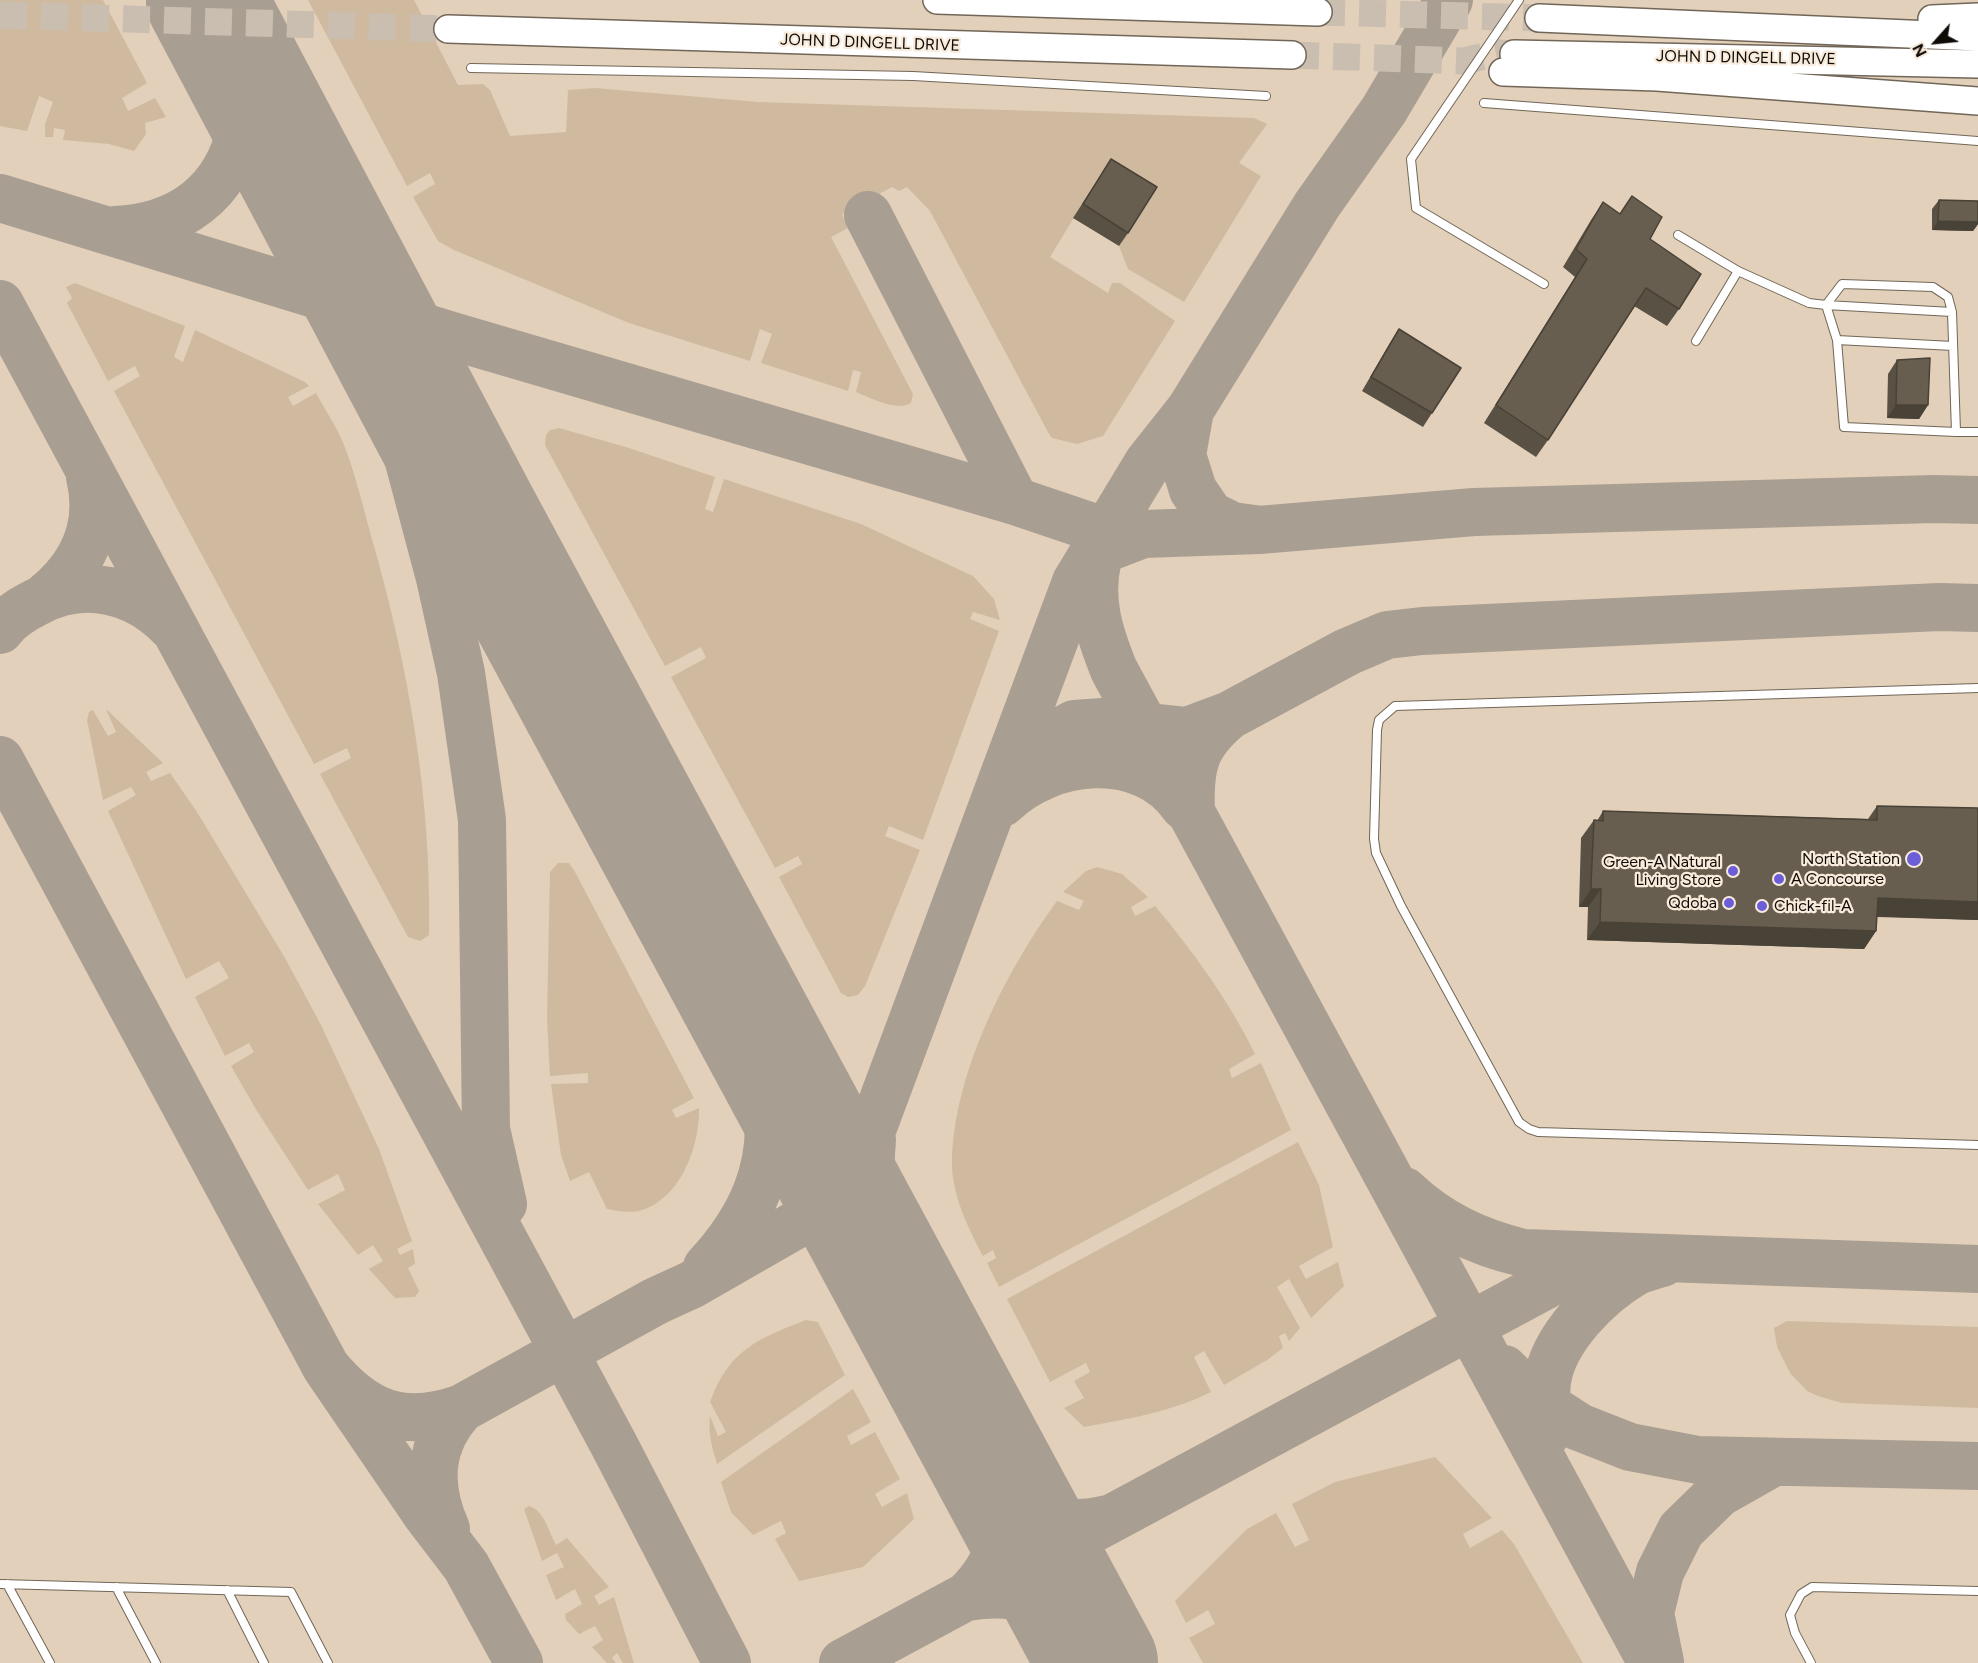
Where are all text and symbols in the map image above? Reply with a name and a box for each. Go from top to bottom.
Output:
north arrow [1906,12,1966,72]
street label: JOHN D DINGELL DRIVE [780,30,960,56]
text: N [1908,41,1931,60]
street label: JOHN D DINGELL DRIVE [1656,47,1836,69]
place label: North Station [1802,849,1900,869]
marker: North Station [1905,850,1923,868]
place label: Green-A Natural Living Store [1603,852,1721,890]
marker: Green-A Natural Living Store [1726,864,1740,878]
place label: A Concourse [1791,869,1884,889]
marker: A Concourse [1772,872,1786,886]
place label: Qdoba [1668,893,1717,913]
marker: Qdoba [1722,896,1736,910]
place label: Chick-fil-A [1774,896,1852,916]
marker: Chick-fil-A [1755,899,1769,913]

